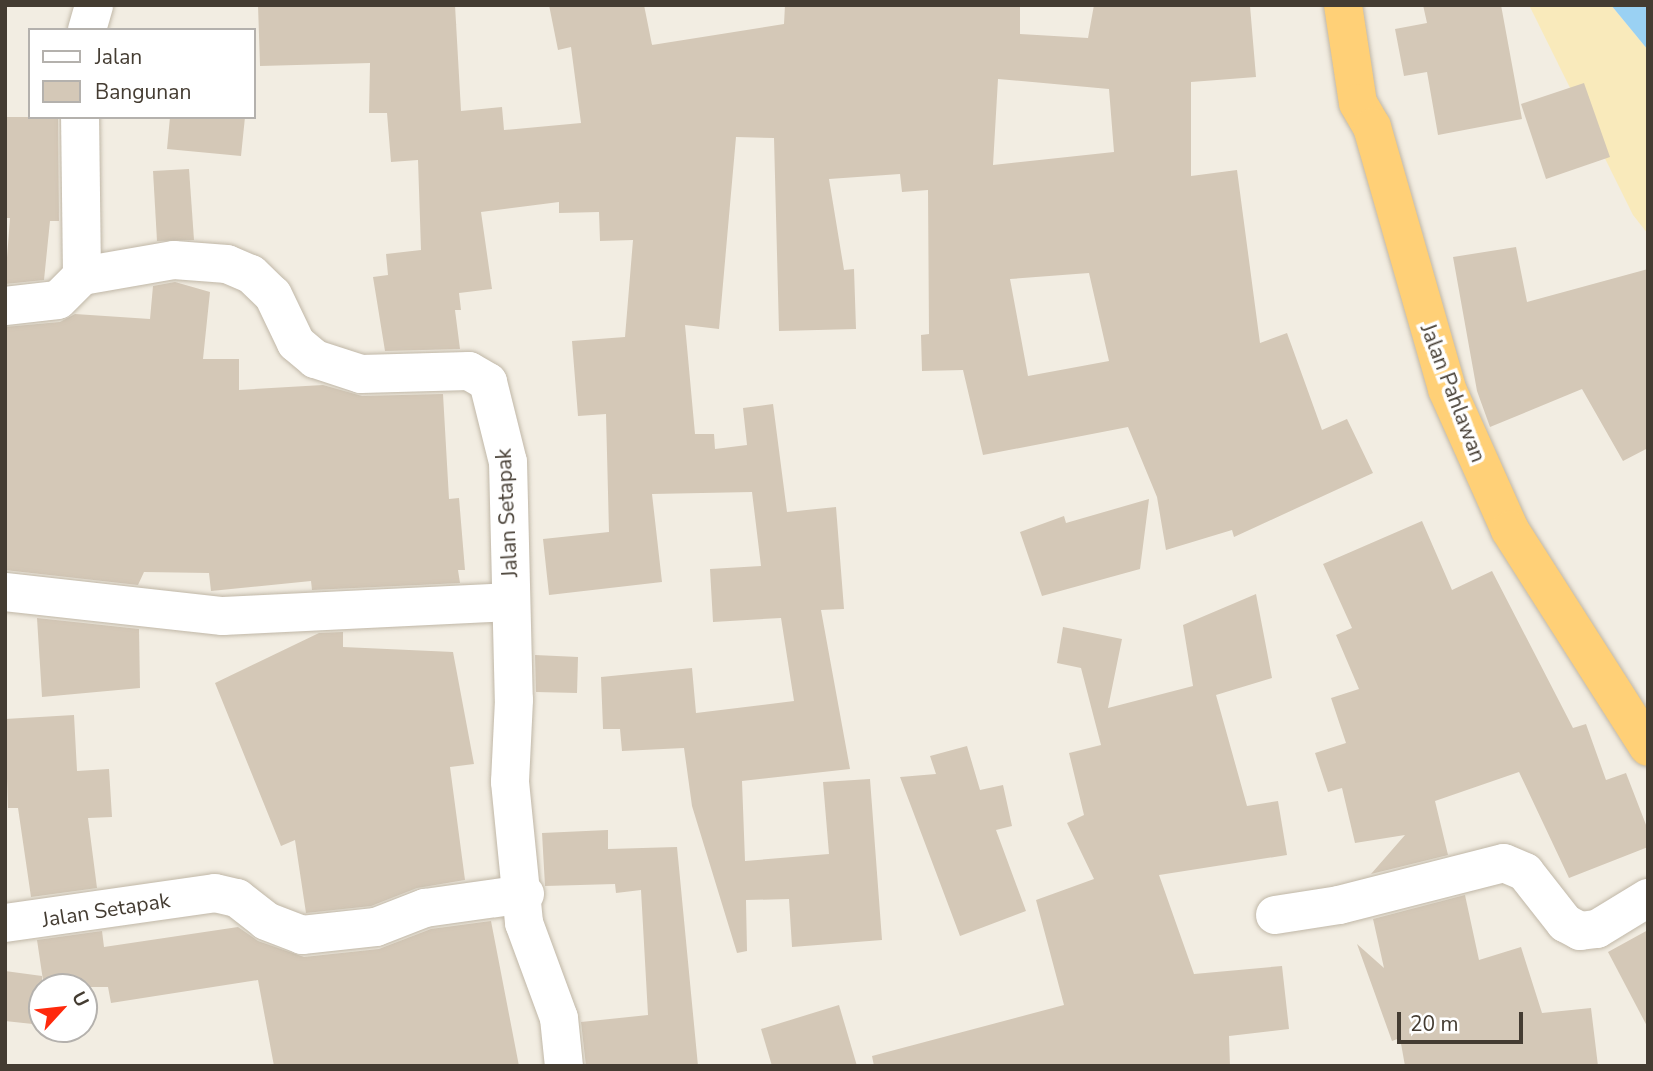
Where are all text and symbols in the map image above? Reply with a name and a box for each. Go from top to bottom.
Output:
legend [28,28,256,119]
text: Jalan [95,43,142,71]
text: Bangunan [95,78,191,106]
street label: Jalan Pahlawan [1415,320,1491,466]
street label: Jalan Setapak [491,448,523,578]
street label: Jalan Setapak [40,887,172,933]
north arrow [28,973,98,1043]
text: U [65,987,95,1012]
scale bar [1401,998,1527,1042]
text: 20 m [1410,1010,1459,1038]

